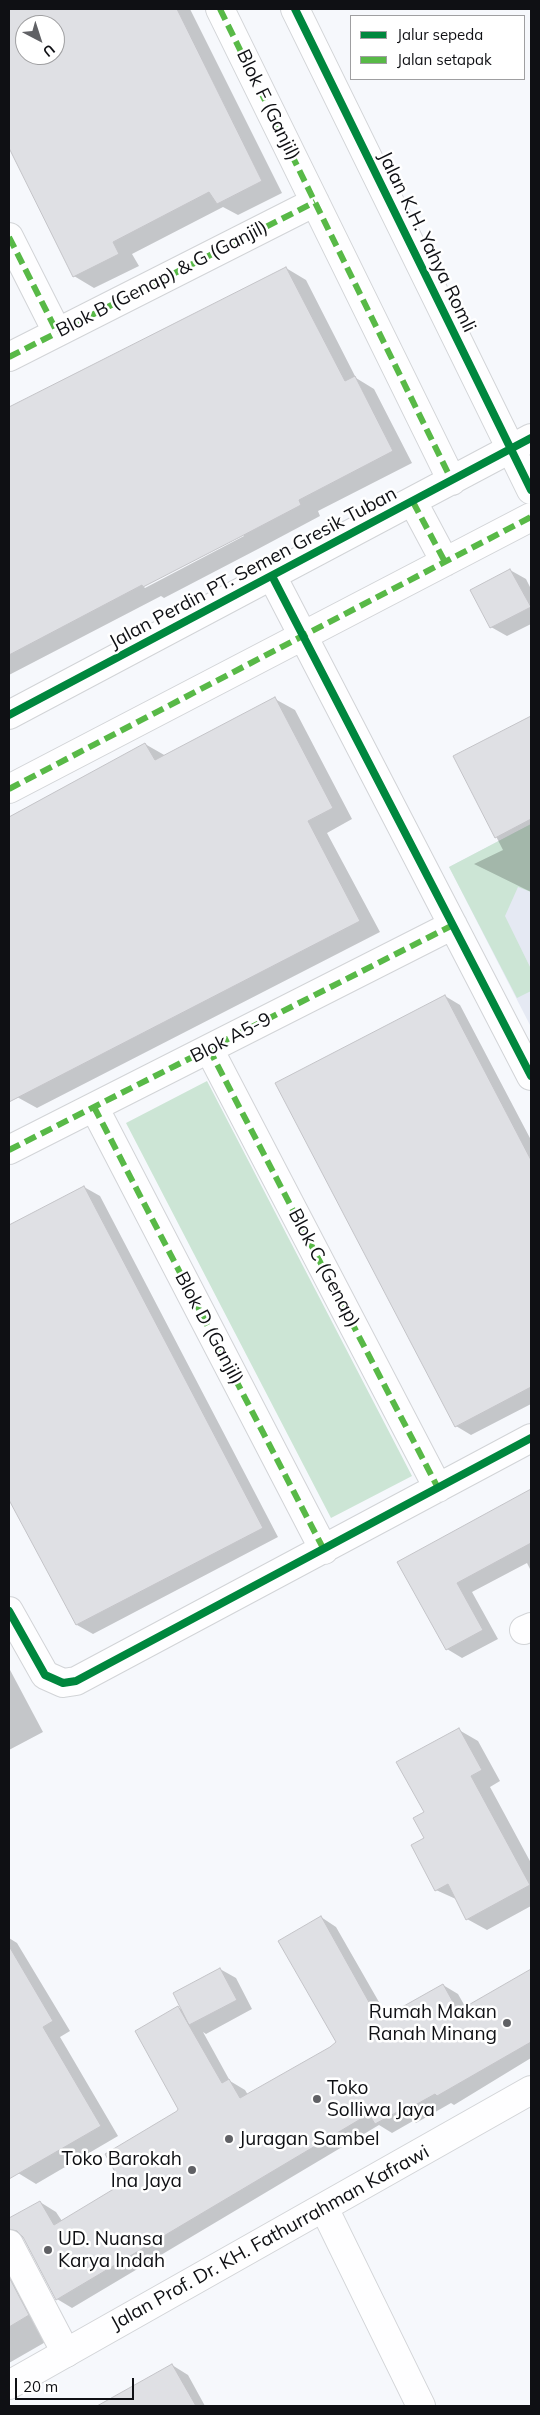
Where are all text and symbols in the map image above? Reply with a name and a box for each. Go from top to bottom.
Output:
north arrow [15,15,65,65]
legend [350,15,525,80]
text: Jalur sepeda [397,25,483,44]
text: U [39,40,59,61]
street label: Blok F (Ganjil) [231,46,305,164]
text: Jalan setapak [397,50,492,69]
street label: Jalan K.H. Yahya Romli [373,148,481,336]
street label: Blok B (Genap) & G (Ganjil) [52,216,272,342]
street label: Jalan Perdin PT. Semen Gresik Tuban [105,482,401,654]
street label: Blok A5-9 [187,1008,275,1068]
street label: Blok C (Genap) [283,1205,365,1331]
street label: Blok D (Ganjil) [170,1268,248,1388]
place label: Rumah Makan Ranah Minang [368,2001,497,2045]
marker: Rumah Makan Ranah Minang [501,2017,513,2029]
place label: Toko Solliwa Jaya [327,2077,435,2121]
marker: Toko Solliwa Jaya [311,2093,323,2105]
place label: Juragan Sambel [239,2128,380,2150]
marker: Juragan Sambel [223,2133,235,2145]
street label: Jalan Prof. Dr. KH. Fathurrahman Kafrawi [107,2141,433,2335]
place label: Toko Barokah Ina Jaya [62,2148,182,2192]
marker: Toko Barokah Ina Jaya [186,2164,198,2176]
place label: UD. Nuansa Karya Indah [58,2228,165,2272]
marker: UD. Nuansa Karya Indah [42,2244,54,2256]
scale bar [18,2368,136,2400]
text: 20 m [23,2377,58,2396]

